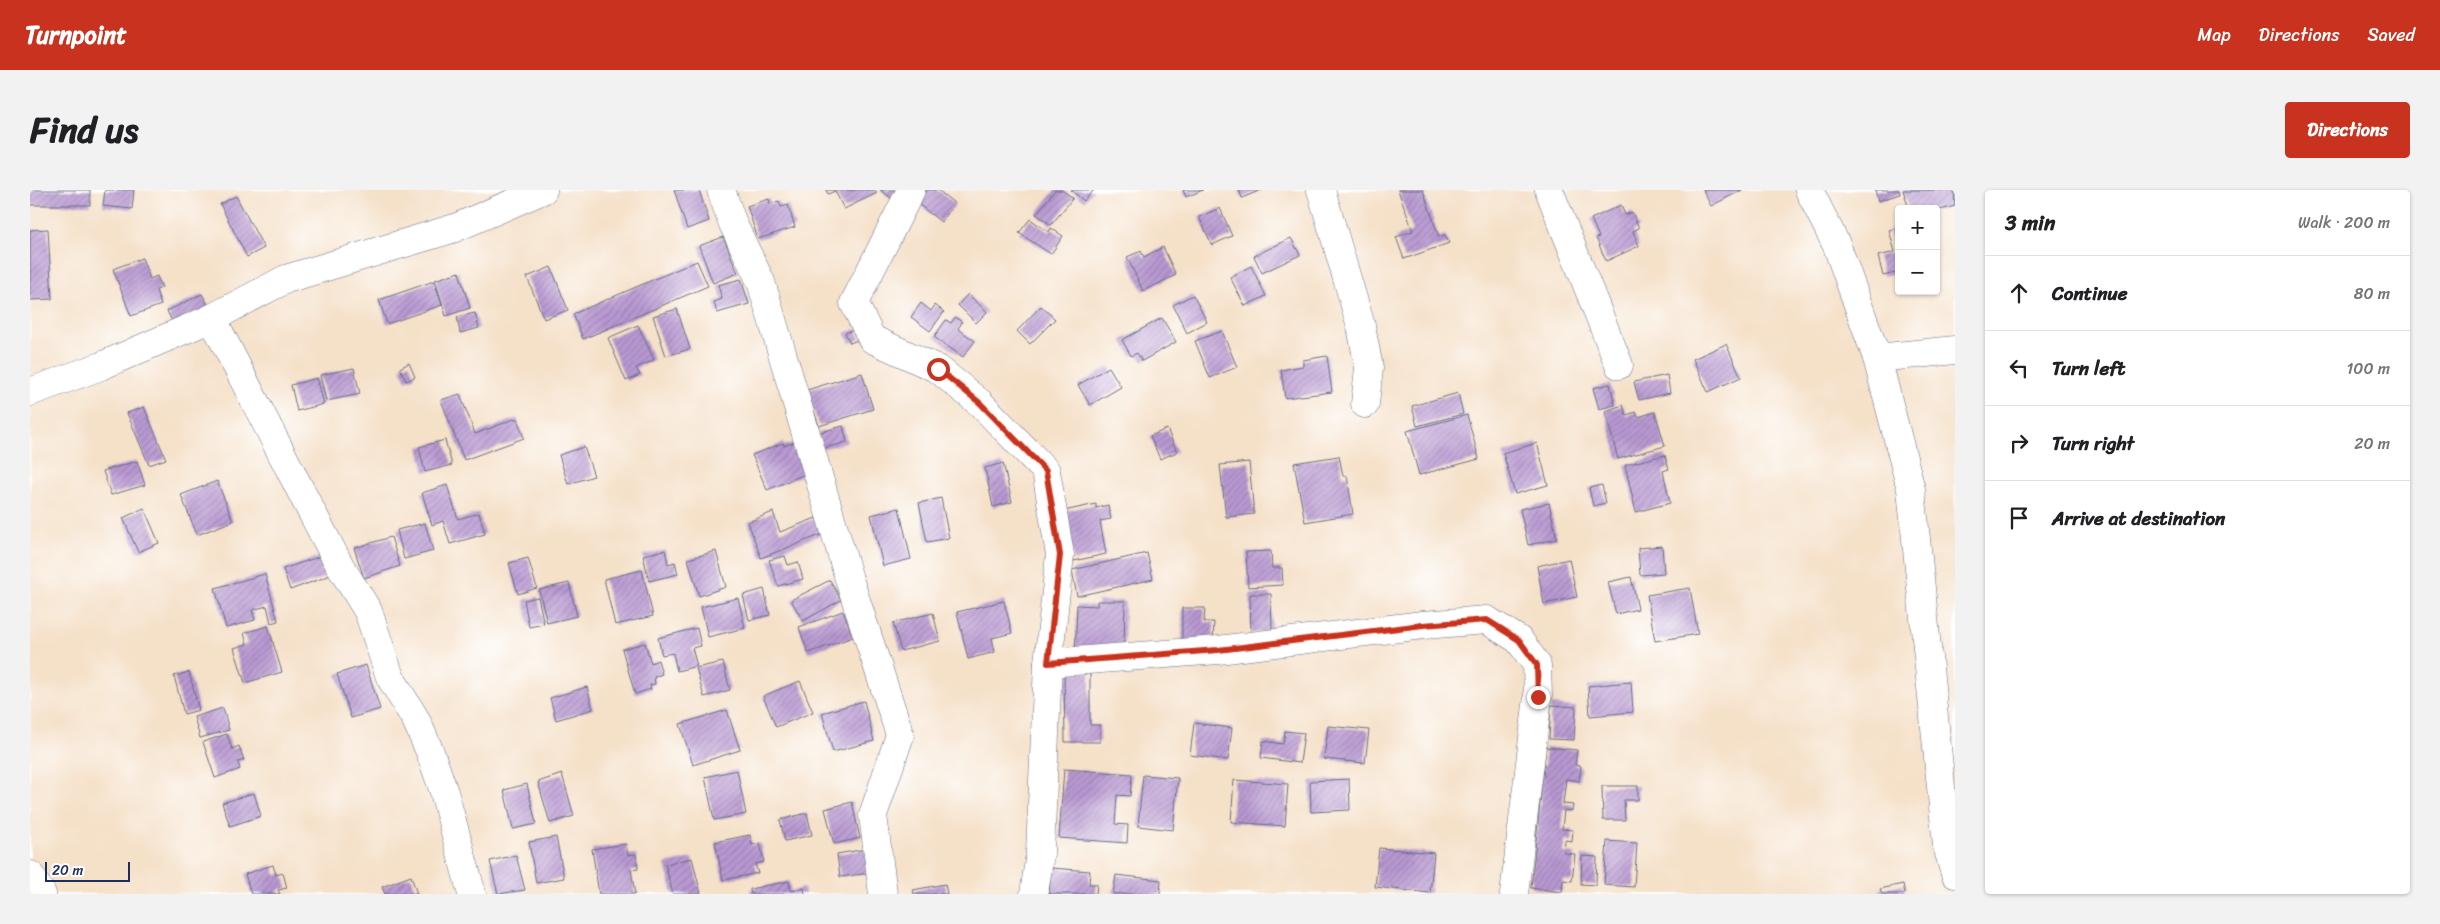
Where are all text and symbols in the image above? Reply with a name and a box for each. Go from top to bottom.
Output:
text: Turnpoint [25,14,127,56]
text: Map [2198,19,2231,51]
text: Directions [2259,19,2340,51]
text: Saved [2368,19,2415,51]
text: Find us [30,99,138,161]
button: Directions [2285,102,2410,158]
text: 3 min [2005,204,2055,242]
map controls [1895,205,1940,295]
button: + [1895,205,1940,250]
text: Walk · 200 m [2298,208,2390,237]
button: − [1895,250,1940,295]
text: Continue [2052,277,2128,310]
icon: ahead [2005,279,2033,307]
text: 80 m [2354,279,2390,308]
text: Turn left [2052,352,2125,385]
icon: left [2005,354,2033,382]
text: 100 m [2346,354,2390,383]
route start [927,358,950,381]
text: Turn right [2052,427,2134,460]
icon: right [2005,429,2033,457]
text: 20 m [2354,429,2390,458]
text: Arrive at destination [2052,502,2225,535]
icon: arrive [2005,504,2033,532]
route end [1527,686,1550,709]
text: 20 m [52,858,83,883]
scale bar [45,859,130,882]

